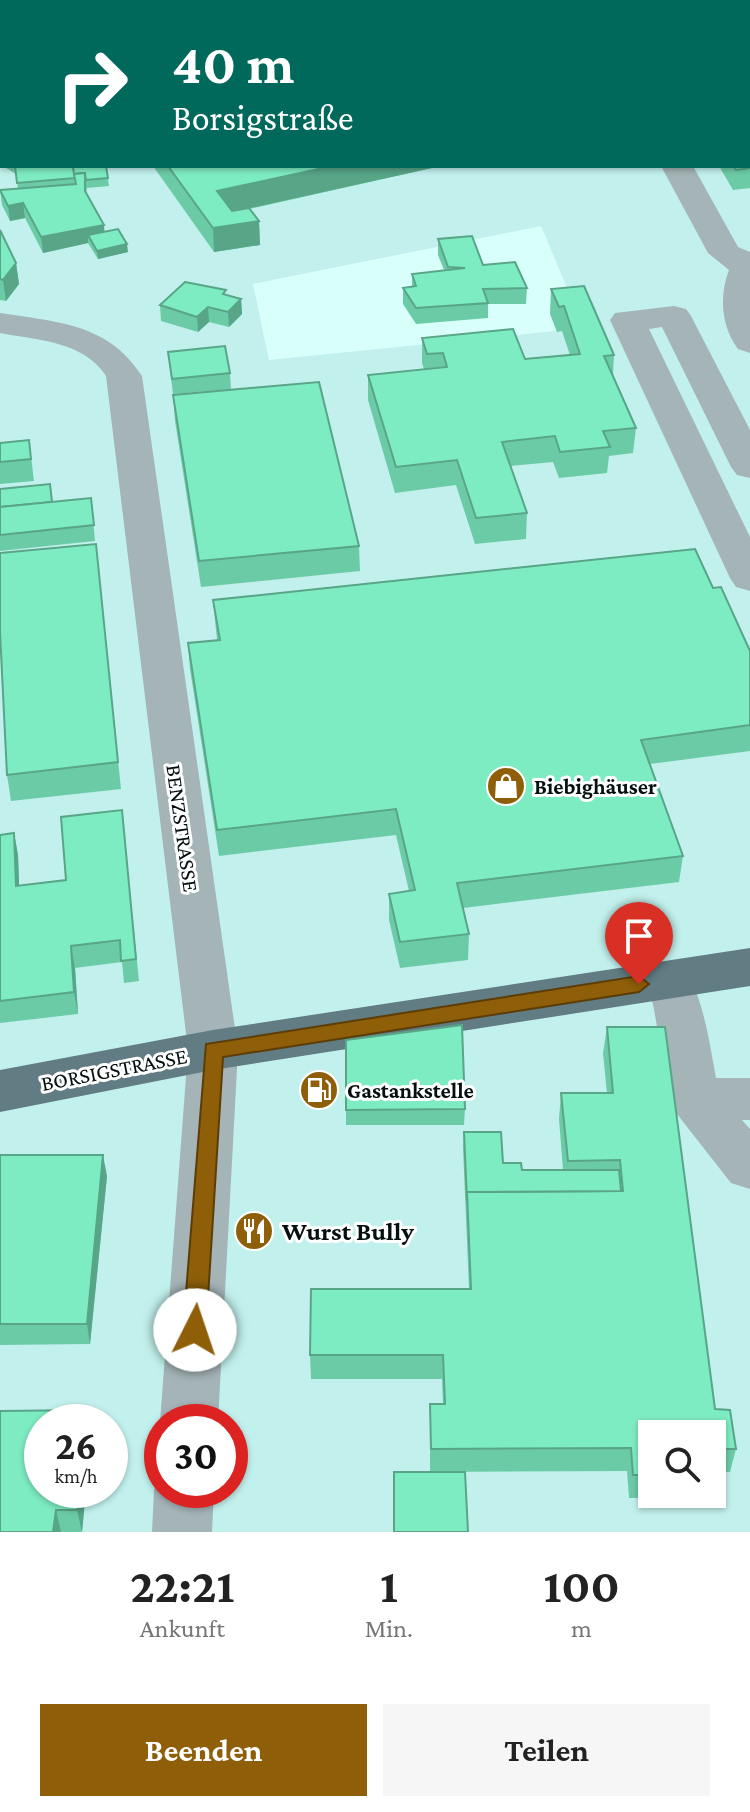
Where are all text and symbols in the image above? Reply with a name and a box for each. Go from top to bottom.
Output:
icon: right [40,32,144,136]
text: 40 m [172,33,294,95]
text: Borsigstraße [172,98,354,138]
street label: BENZSTRASSE [161,763,204,894]
shop icon: Biebighäuser [485,765,527,807]
place label: Biebighäuser [534,774,657,799]
pin [605,902,673,984]
icon: arrive [617,914,661,958]
street label: BORSIGSTRASSE [39,1043,189,1096]
fuel station icon: Gastankstelle [298,1069,340,1111]
place label: Gastankstelle [347,1078,474,1103]
restaurant icon: Wurst Bully [233,1210,275,1252]
place label: Wurst Bully [281,1217,414,1246]
position arrow [153,1288,237,1372]
speed limit sign: 30 [144,1404,248,1508]
map controls [638,1420,726,1508]
button: search [638,1420,726,1508]
text: 26 [55,1423,97,1468]
text: km/h [54,1465,98,1487]
text: 22:21 [130,1559,234,1612]
text: 1 [380,1559,398,1612]
text: 100 [543,1559,620,1612]
text: Ankunft [140,1614,225,1643]
text: Min. [365,1614,413,1643]
text: m [571,1614,592,1643]
button: Beenden [40,1704,367,1796]
button: Teilen [383,1704,710,1796]

